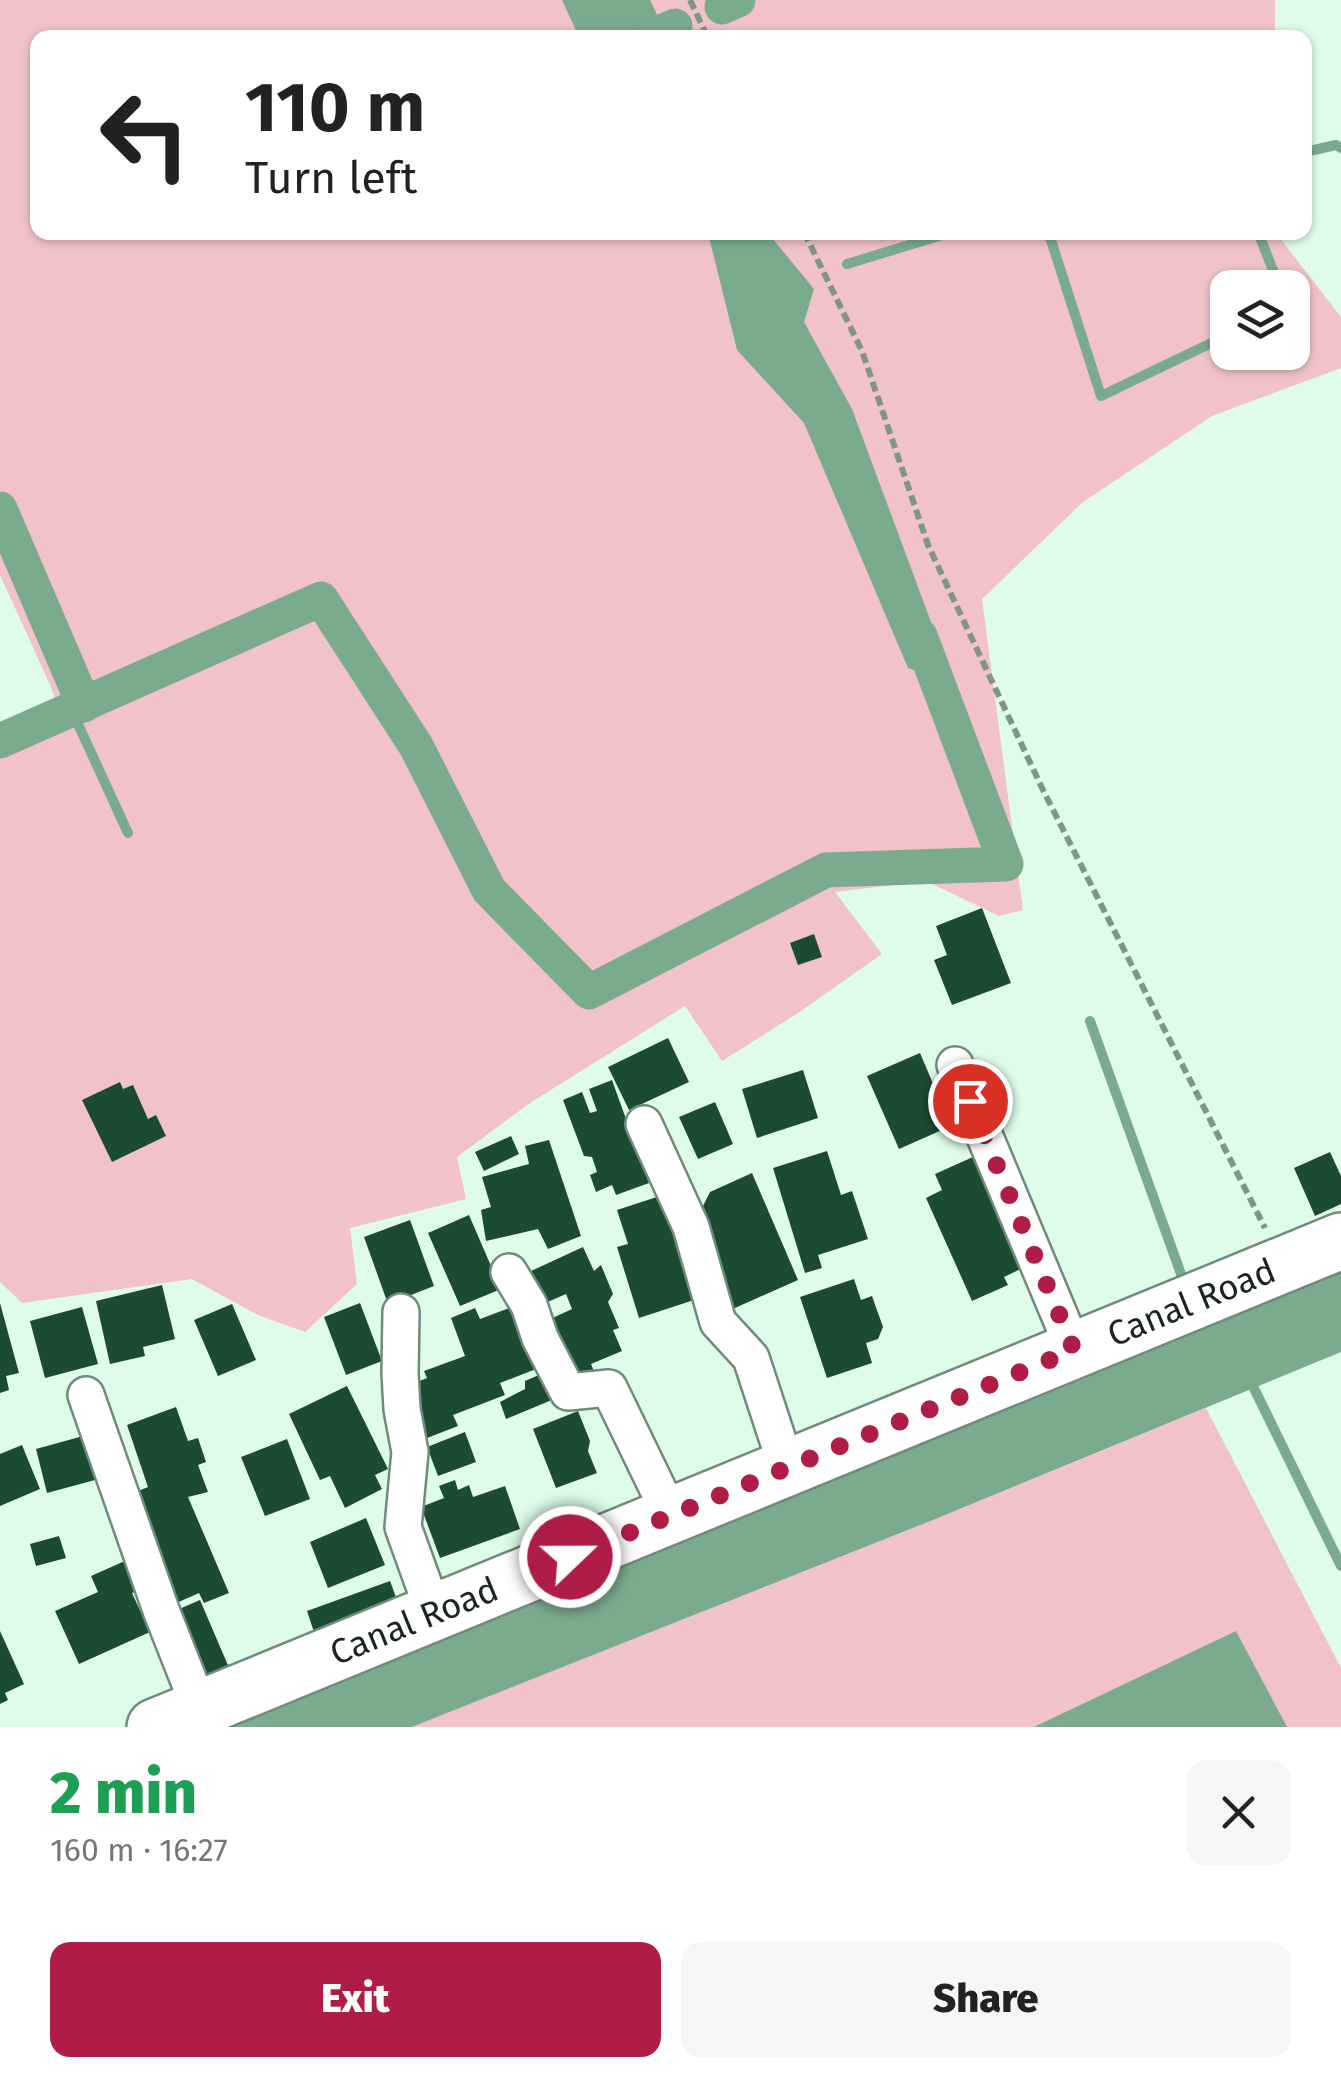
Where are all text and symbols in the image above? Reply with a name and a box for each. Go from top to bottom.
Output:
text: 110 m [245,66,425,150]
icon: left [80,70,210,200]
text: Turn left [245,151,417,205]
map controls [1210,270,1310,370]
button: layers [1210,270,1310,370]
pin [928,1059,1013,1144]
icon: arrive [943,1074,998,1129]
street label: Canal Road [1101,1249,1282,1355]
position arrow [518,1505,622,1609]
street label: Canal Road [324,1568,504,1674]
text: 2 min [50,1757,197,1829]
button: close [1186,1760,1291,1865]
text: 160 m · 16:27 [50,1831,228,1869]
button: Exit [50,1942,661,2057]
button: Share [681,1942,1291,2057]

